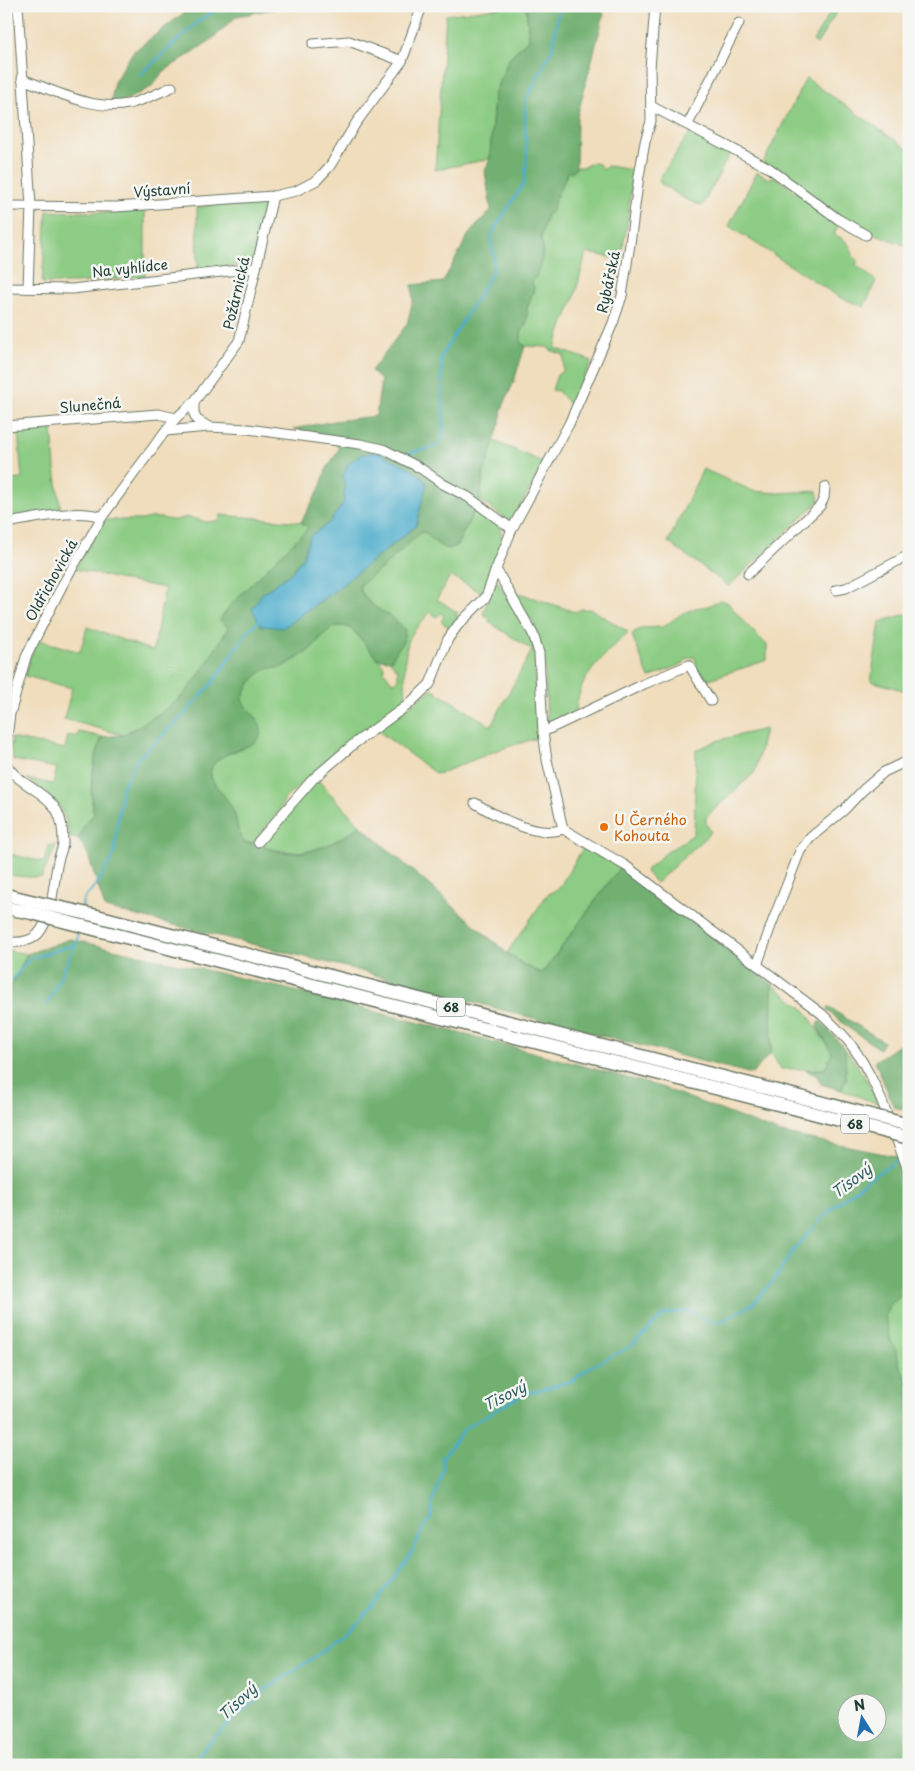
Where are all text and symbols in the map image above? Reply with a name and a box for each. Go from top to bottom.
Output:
street label: Výstavní [133,178,191,202]
street label: Rybářská [591,249,625,315]
street label: Na vyhlídce [91,254,169,282]
street label: Požárnická [217,254,255,332]
street label: Slunečná [58,392,122,418]
street label: Oldřichovická [20,535,82,625]
place label: U Černého Kohouta [614,809,687,846]
marker: U Černého Kohouta [598,821,610,833]
road number: 68 [437,998,465,1016]
road number: 68 [841,1114,869,1134]
water label: Tisový [826,1156,877,1203]
water label: Tisový [479,1374,531,1416]
water label: Tisový [213,1676,263,1725]
text: N [852,1693,867,1716]
north arrow [838,1694,888,1744]

